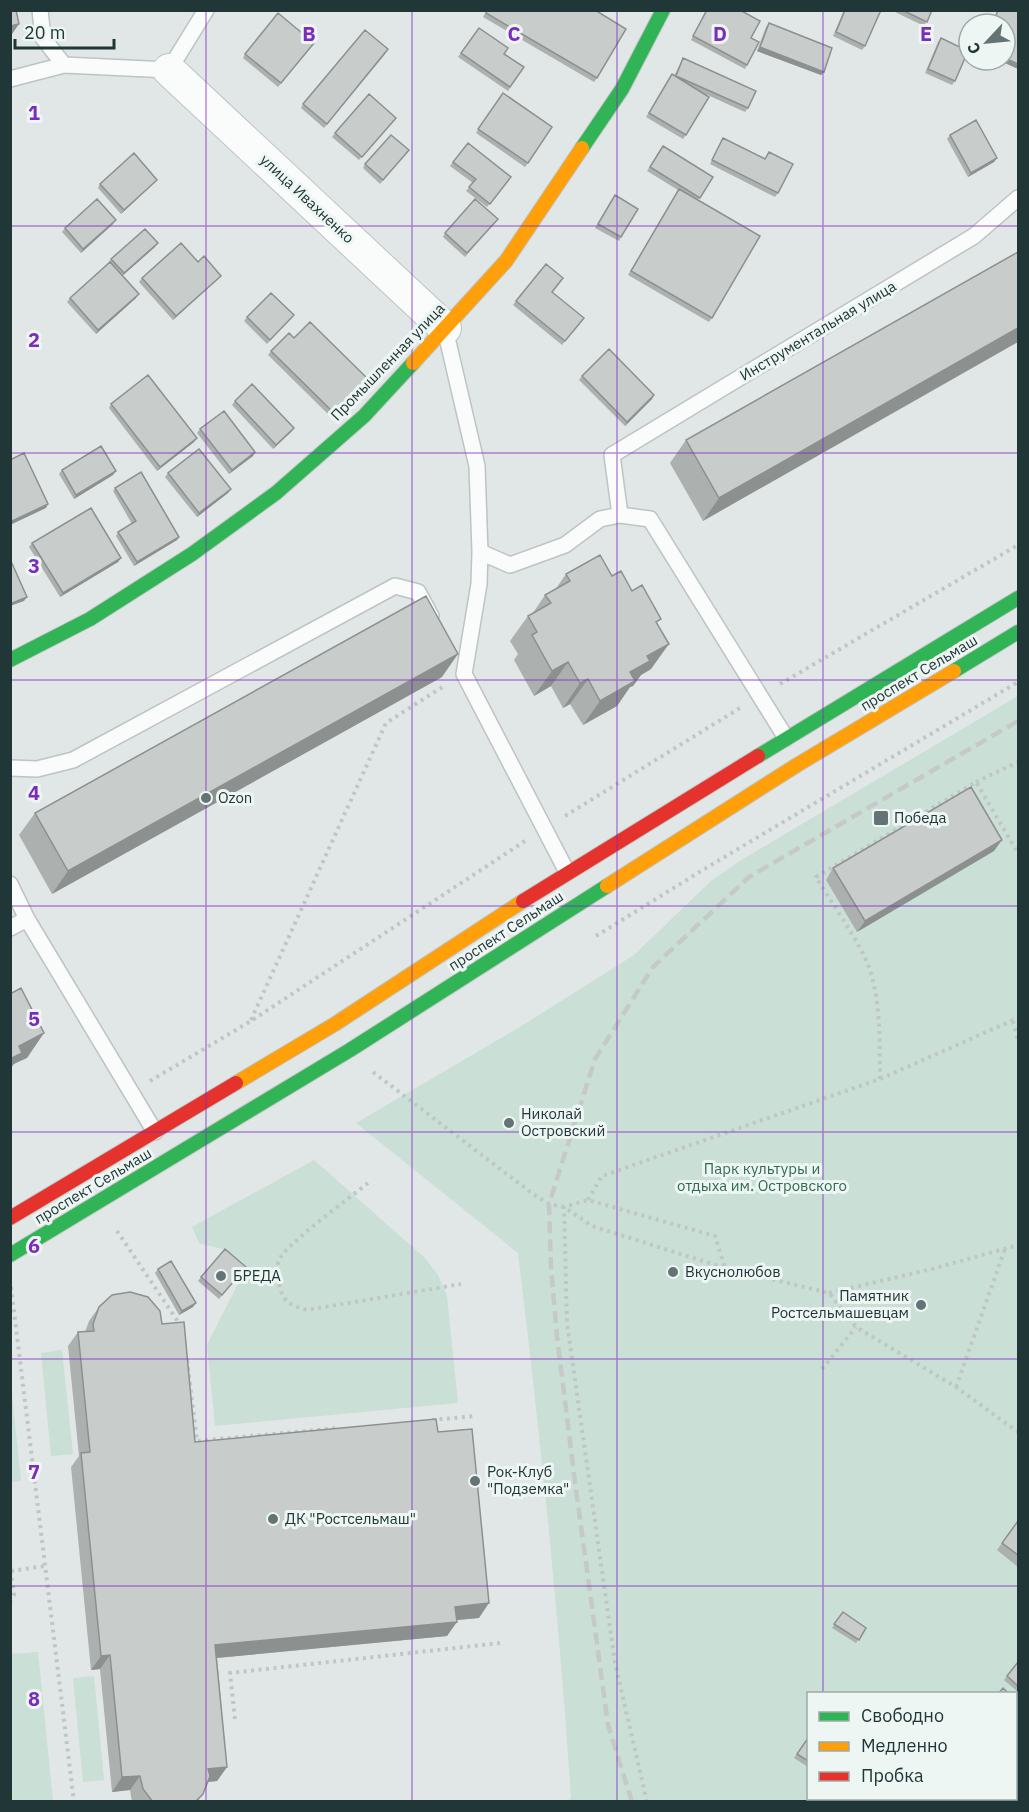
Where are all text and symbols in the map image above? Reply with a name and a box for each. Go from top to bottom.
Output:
scale bar [15,12,114,50]
north arrow [957,12,1017,72]
text: B [302,20,316,47]
text: C [507,20,521,47]
text: D [713,20,727,47]
text: E [920,20,932,47]
text: 20 m [24,21,66,44]
text: С [962,40,985,58]
text: 1 [28,99,40,126]
street label: улица Ивахненко [256,150,358,247]
street label: Инструментальная улица [736,276,899,385]
street label: Промышленная улица [327,299,449,424]
text: 2 [28,326,40,353]
text: 3 [28,552,40,579]
street label: проспект Сельмаш [857,630,981,715]
text: 4 [28,779,40,806]
place label: Ozon [218,788,252,807]
marker: Ozon [199,791,213,805]
place label: Победа [894,808,947,827]
marker: Победа [872,809,890,827]
street label: проспект Сельмаш [445,886,567,975]
text: 5 [28,1005,40,1032]
place label: Николай Островский [521,1104,605,1140]
marker: Николай Островский [502,1116,516,1130]
street label: проспект Сельмаш [31,1143,155,1228]
park label: Парк культуры и отдыха им. Островского [677,1159,847,1195]
text: 6 [28,1232,40,1259]
place label: Вкуснолюбов [685,1262,781,1281]
marker: Вкуснолюбов [666,1265,680,1279]
place label: БРЕДА [233,1266,281,1285]
marker: БРЕДА [214,1269,228,1283]
place label: Памятник Ростсельмашевцам [771,1286,909,1322]
marker: Памятник Ростсельмашевцам [914,1298,928,1312]
text: 7 [28,1458,40,1485]
place label: Рок-Клуб "Подземка" [487,1462,569,1498]
marker: Рок-Клуб "Подземка" [468,1474,482,1488]
place label: ДК "Ростсельмаш" [285,1509,416,1528]
marker: ДК "Ростсельмаш" [266,1512,280,1526]
text: 8 [28,1685,40,1712]
legend [807,1692,1017,1800]
text: Свободно [861,1704,944,1727]
text: Медленно [861,1734,948,1757]
text: Пробка [861,1764,924,1787]

